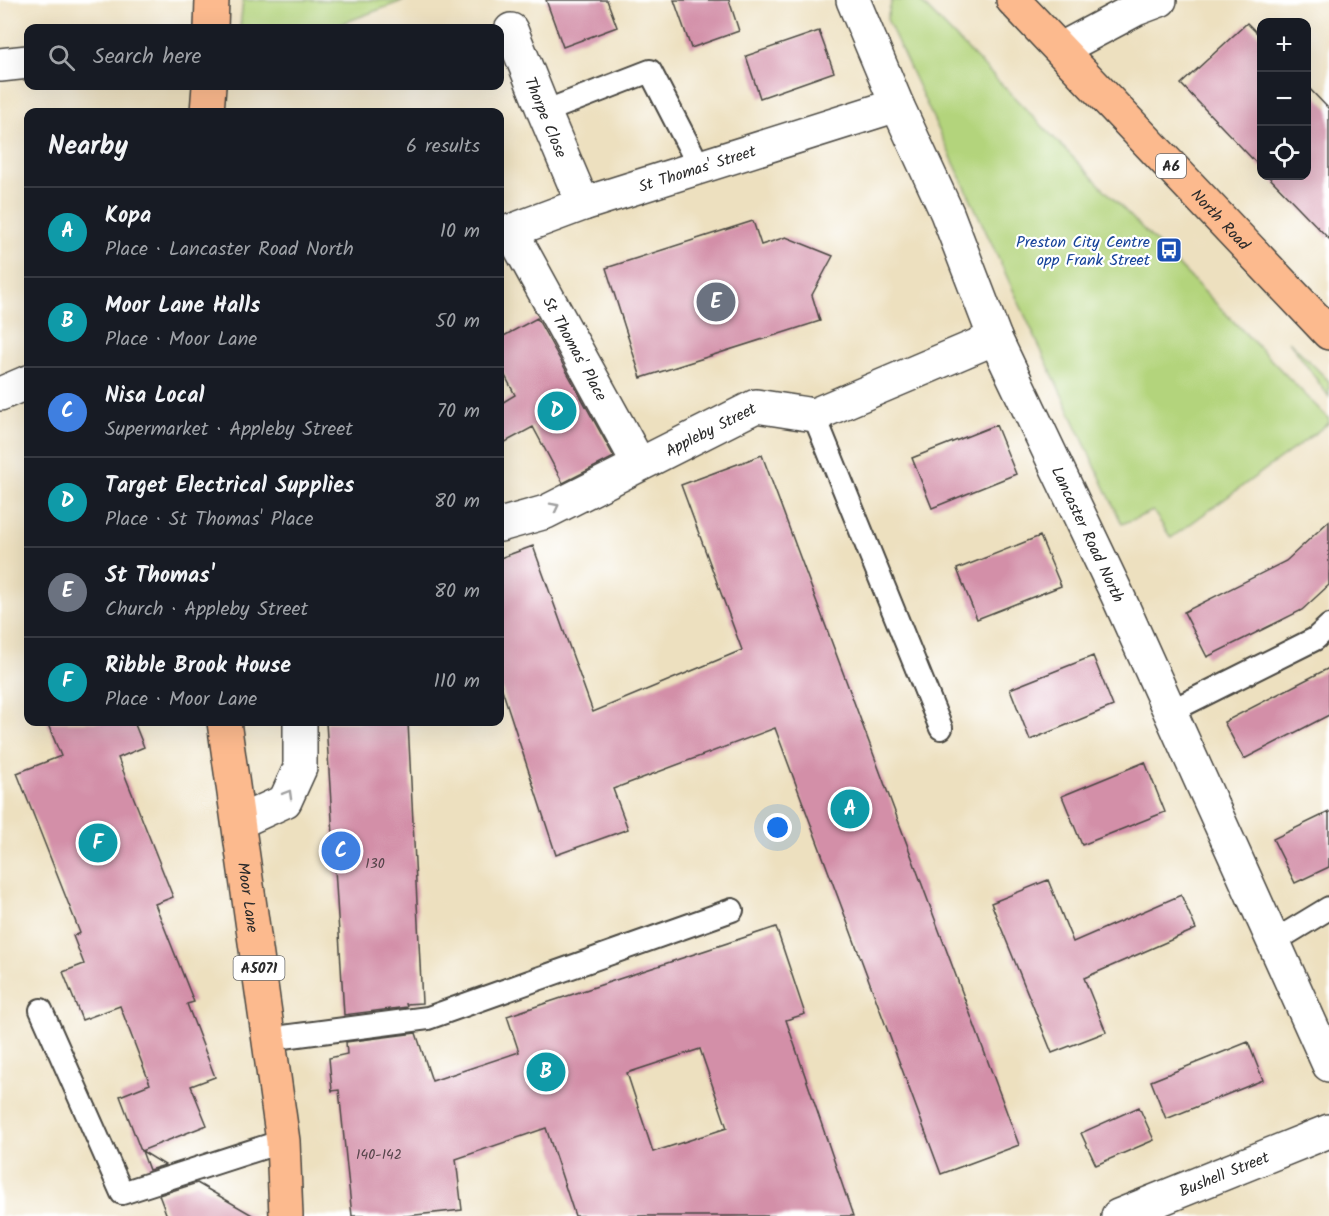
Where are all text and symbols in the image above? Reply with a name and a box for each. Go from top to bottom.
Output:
map controls [1257,18,1311,180]
button: + [1257,18,1311,72]
search box [24,24,504,90]
text: Search here [93,40,201,75]
icon: search [45,41,78,74]
button: − [1257,72,1311,126]
street label: Thorpe Close [517,73,573,162]
text: Nearby [48,126,128,168]
button: locate [1257,126,1311,180]
text: 6 results [406,131,480,163]
street label: St Thomas' Street [635,139,760,200]
road number: A6 [1156,154,1186,178]
street label: North Road [1184,184,1256,257]
text: Kopa [105,199,151,234]
text: A [61,216,74,248]
text: 10 m [440,216,480,248]
place label: Preston City Centre opp Frank Street [1016,230,1151,273]
text: Place · Lancaster Road North [105,234,354,266]
bus stop icon: Preston City Centre opp Frank Street [1154,235,1184,265]
pin: E [696,280,736,324]
text: Moor Lane Halls [105,289,260,324]
street label: St Thomas' Place [535,292,613,406]
text: B [61,306,74,338]
text: 50 m [435,306,480,338]
text: Place · Moor Lane [105,324,257,356]
text: Nisa Local [105,379,204,414]
pin: D [538,388,576,434]
text: C [61,396,74,428]
text: 70 m [437,396,480,428]
street label: Appleby Street [661,396,762,464]
text: Supermarket · Appleby Street [105,414,353,446]
street label: Lancaster Road North [1044,463,1130,607]
text: Target Electrical Supplies [105,469,354,504]
text: D [61,486,74,518]
text: 80 m [434,486,480,518]
one-way arrow [549,503,560,515]
text: Place · St Thomas' Place [105,504,313,536]
text: St Thomas' [105,559,214,594]
text: E [62,576,73,608]
text: 80 m [434,576,480,608]
text: Church · Appleby Street [105,594,308,626]
text: Ribble Brook House [105,649,291,684]
text: F [62,666,73,698]
text: 110 m [434,666,480,698]
text: Place · Moor Lane [105,684,257,716]
pin: A [830,786,870,832]
one-way arrow [281,790,292,800]
your location [763,813,792,842]
pin: F [78,820,118,866]
pin: C [322,828,360,874]
house number: 130 [365,853,385,875]
street label: Moor Lane [230,861,265,934]
road number: A5071 [234,956,284,980]
pin: B [526,1050,566,1094]
house number: 140-142 [356,1144,402,1166]
street label: Bushell Street [1175,1145,1274,1204]

